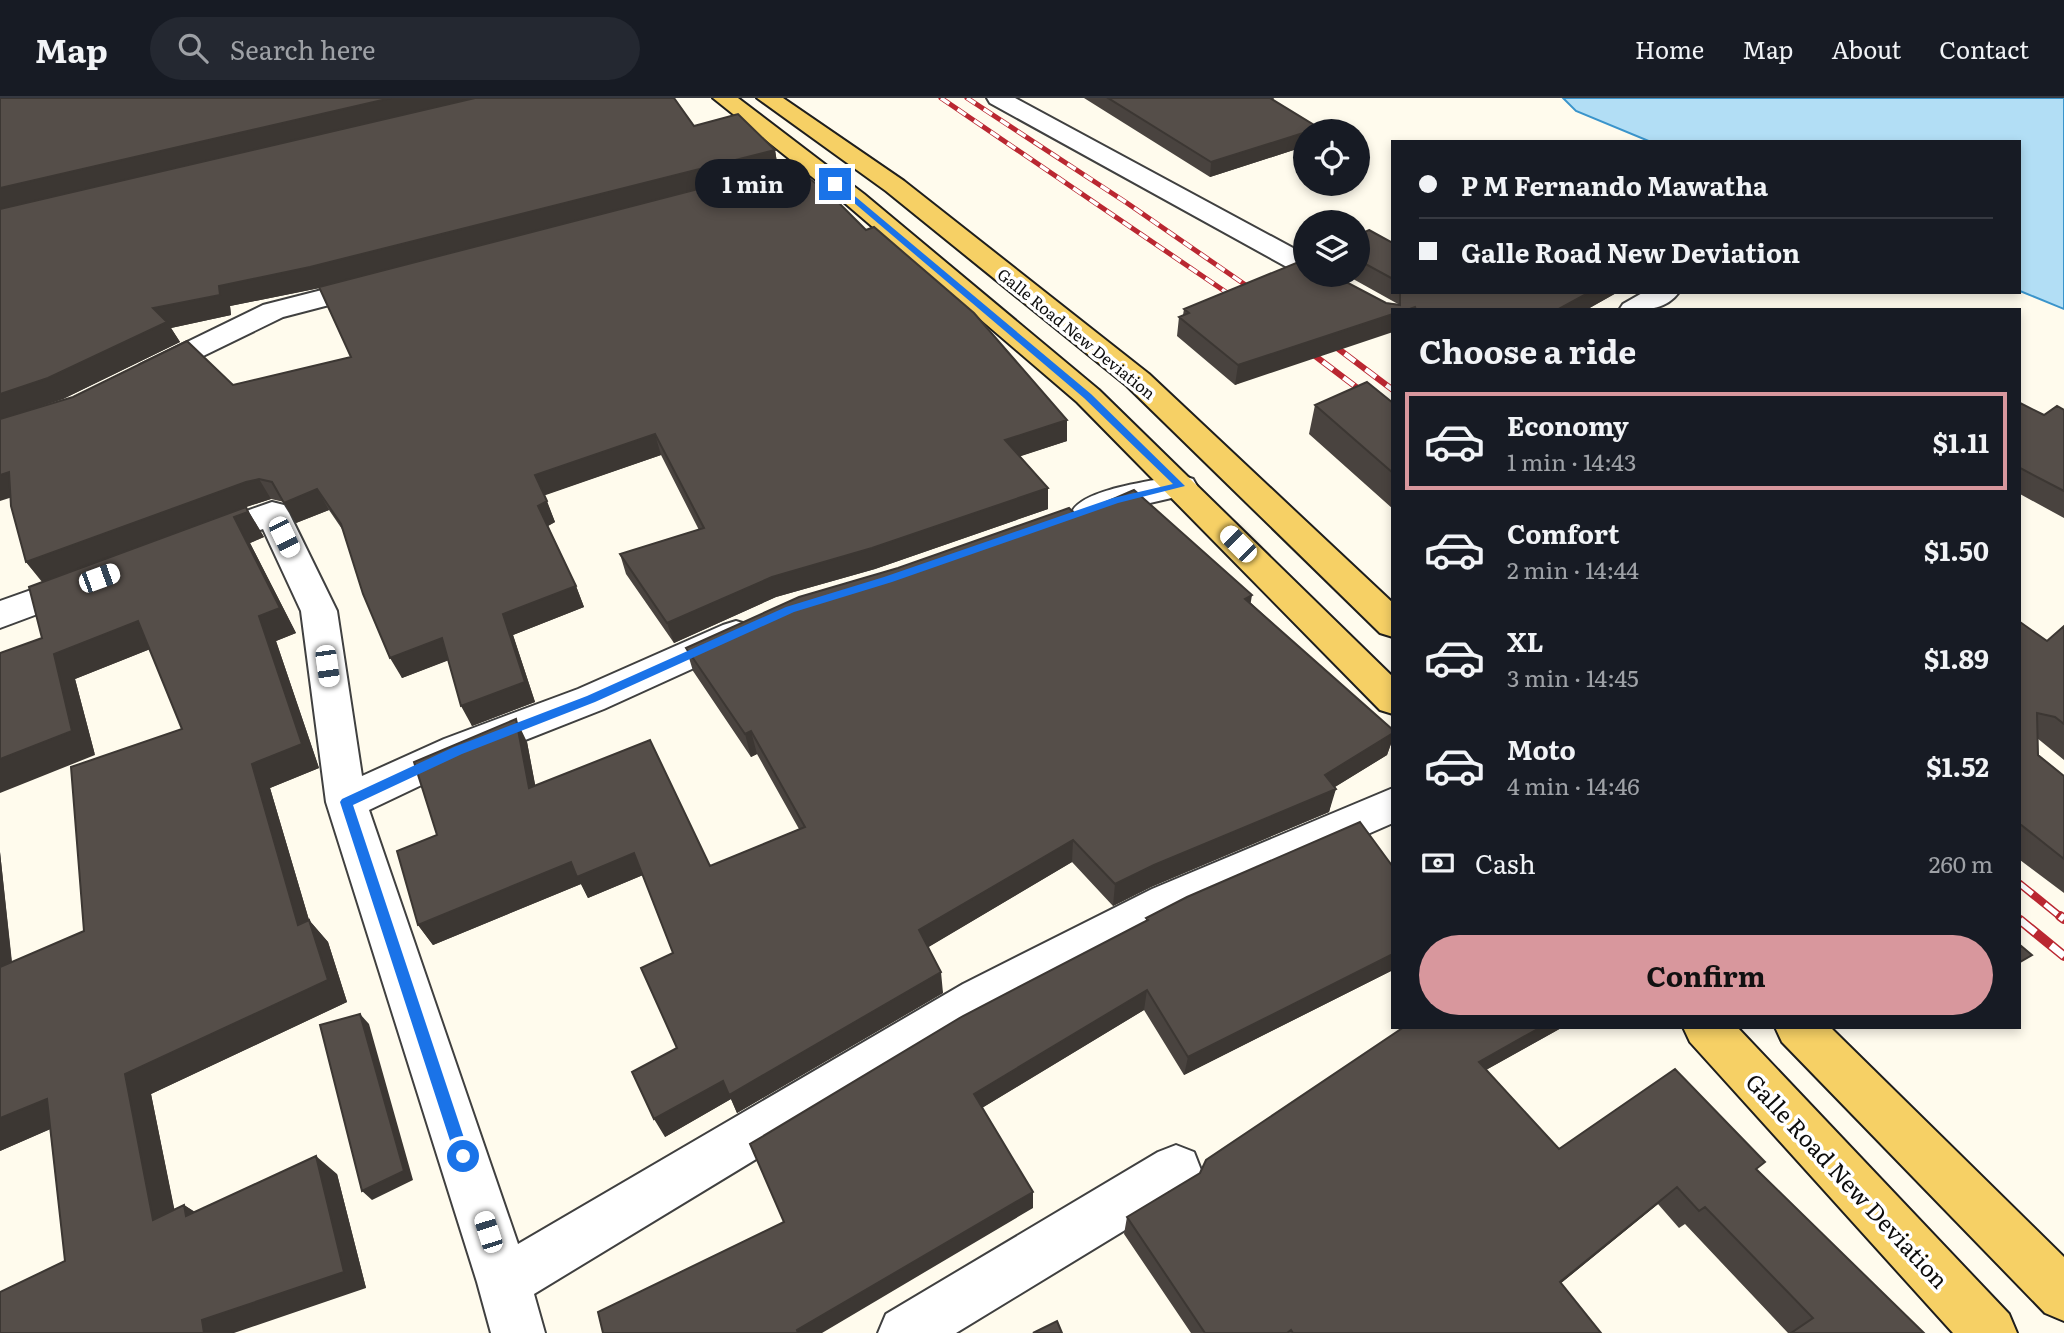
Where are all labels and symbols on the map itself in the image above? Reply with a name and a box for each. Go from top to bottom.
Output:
callout: 1 min [695,160,810,208]
route end [819,168,851,200]
street label: Galle Road New Deviation [993,262,1162,405]
car [266,514,303,560]
car [1216,522,1261,566]
car [76,561,123,595]
car [314,644,341,688]
street label: Galle Road New Deviation [1739,1065,1957,1295]
route start [447,1140,479,1172]
car [472,1209,505,1255]

